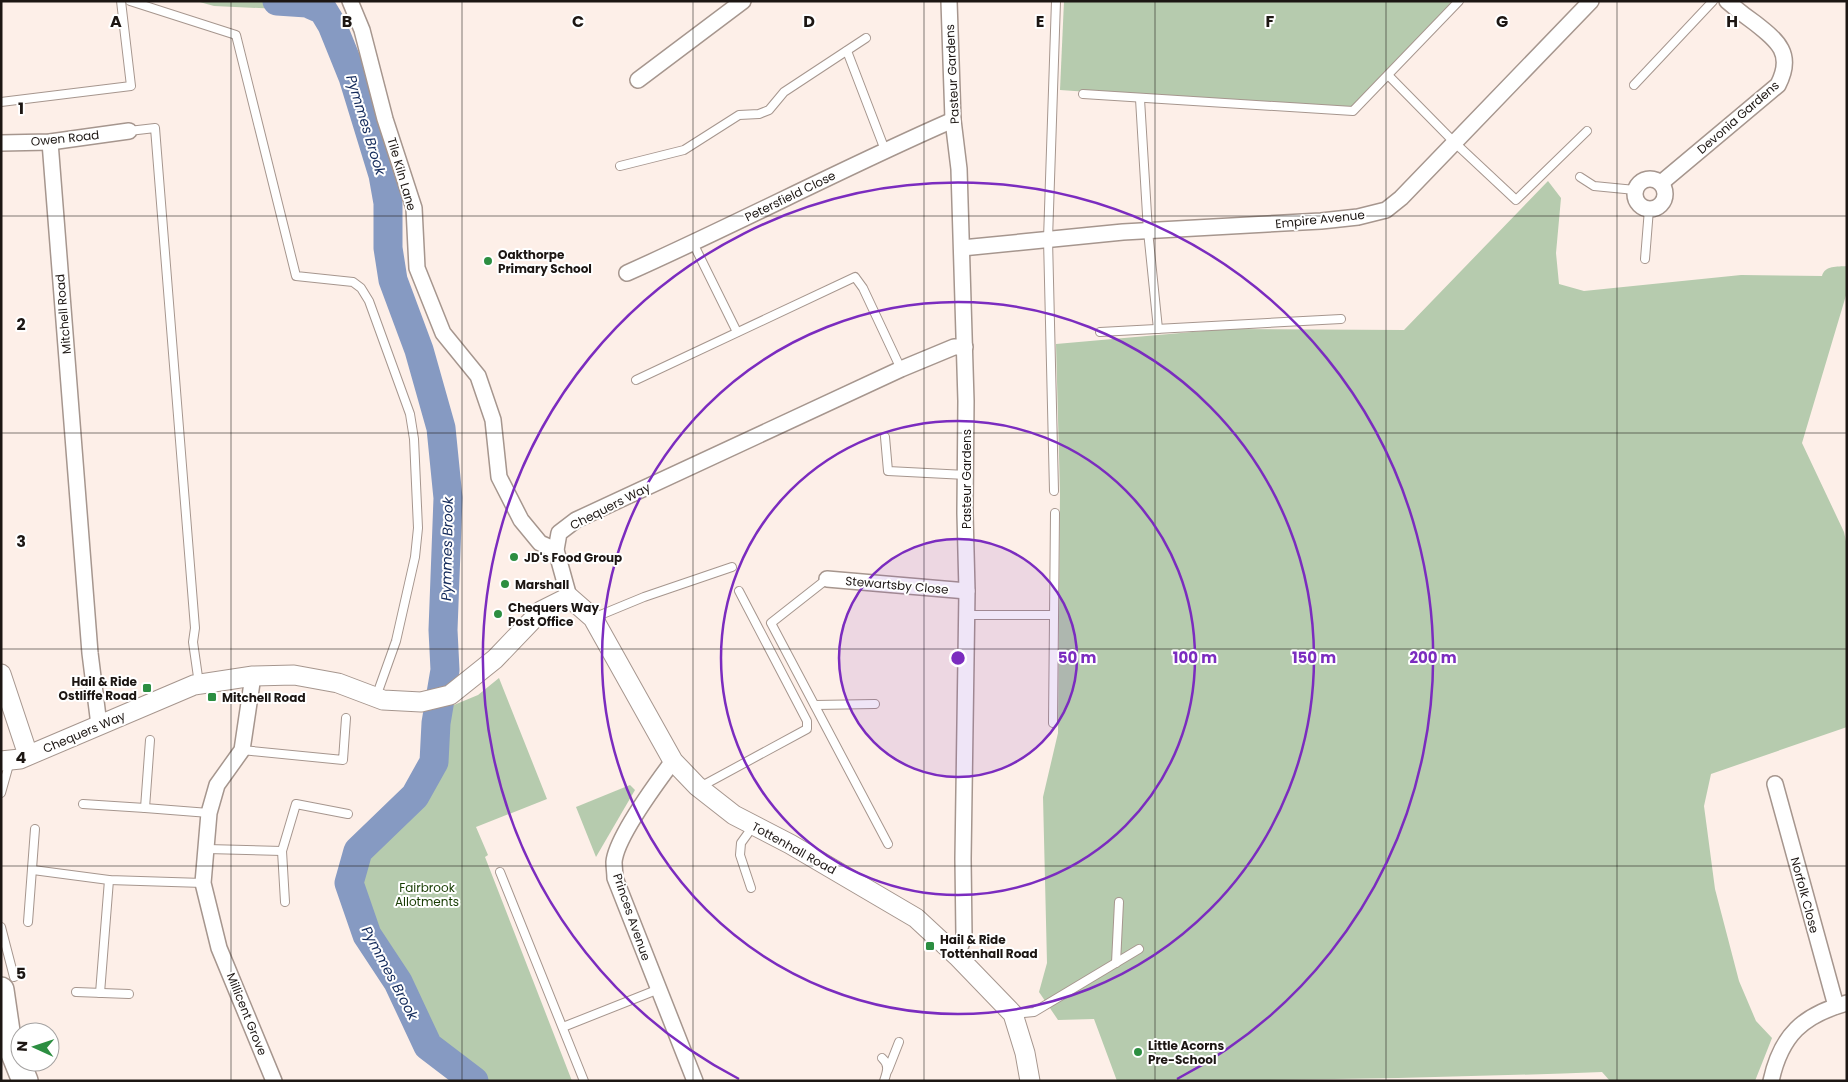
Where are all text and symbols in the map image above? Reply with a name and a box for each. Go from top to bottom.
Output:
text: A [110,10,122,33]
text: B [342,10,352,33]
text: C [572,10,584,33]
text: D [803,10,815,33]
text: E [1036,10,1044,33]
text: F [1266,10,1275,33]
text: G [1496,10,1508,33]
text: H [1726,10,1738,33]
street label: Pasteur Gardens [941,24,963,124]
water label: Pymmes Brook [341,72,391,178]
street label: Devonia Gardens [1693,77,1783,157]
text: 1 [18,97,24,120]
street label: Owen Road [30,126,100,150]
street label: Tile Kiln Lane [383,135,421,213]
street label: Petersfield Close [742,167,838,225]
street label: Empire Avenue [1274,206,1366,232]
place label: Oakthorpe Primary School [498,246,592,277]
marker: Oakthorpe Primary School [482,255,494,267]
street label: Mitchell Road [51,273,75,355]
text: 2 [16,313,26,336]
street label: Pasteur Gardens [958,429,975,529]
street label: Chequers Way [567,478,653,534]
water label: Pymmes Brook [436,496,458,601]
text: 3 [16,530,26,553]
place label: JD's Food Group [524,549,622,566]
marker: JD's Food Group [508,551,520,563]
street label: Stewartsby Close [845,572,949,598]
place label: Marshall [515,576,569,593]
marker: Marshall [499,578,511,590]
place label: Chequers Way Post Office [508,599,599,630]
marker: Chequers Way Post Office [492,608,504,620]
text: 50 m [1058,647,1096,668]
text: 100 m [1173,647,1217,668]
text: 150 m [1292,647,1336,668]
text: 200 m [1409,647,1457,668]
centre of rings [949,649,967,667]
place label: Hail & Ride Ostliffe Road [59,673,138,704]
marker: Hail & Ride Ostliffe Road [141,682,153,694]
place label: Mitchell Road [222,689,306,706]
marker: Mitchell Road [206,691,218,703]
street label: Chequers Way [40,707,128,757]
text: 4 [16,746,27,769]
street label: Tottenhall Road [749,818,839,878]
street label: Norfolk Close [1787,855,1823,935]
street label: Princes Avenue [609,871,655,963]
park label: Fairbrook Allotments [395,879,459,910]
water label: Pymmes Brook [357,922,424,1024]
place label: Hail & Ride Tottenhall Road [940,931,1038,962]
marker: Hail & Ride Tottenhall Road [924,940,936,952]
text: 5 [16,962,26,985]
street label: Millicent Grove [223,970,271,1058]
north arrow [10,1022,60,1072]
place label: Little Acorns Pre-School [1148,1037,1224,1068]
text: N [12,1041,32,1052]
marker: Little Acorns Pre-School [1132,1046,1144,1058]

